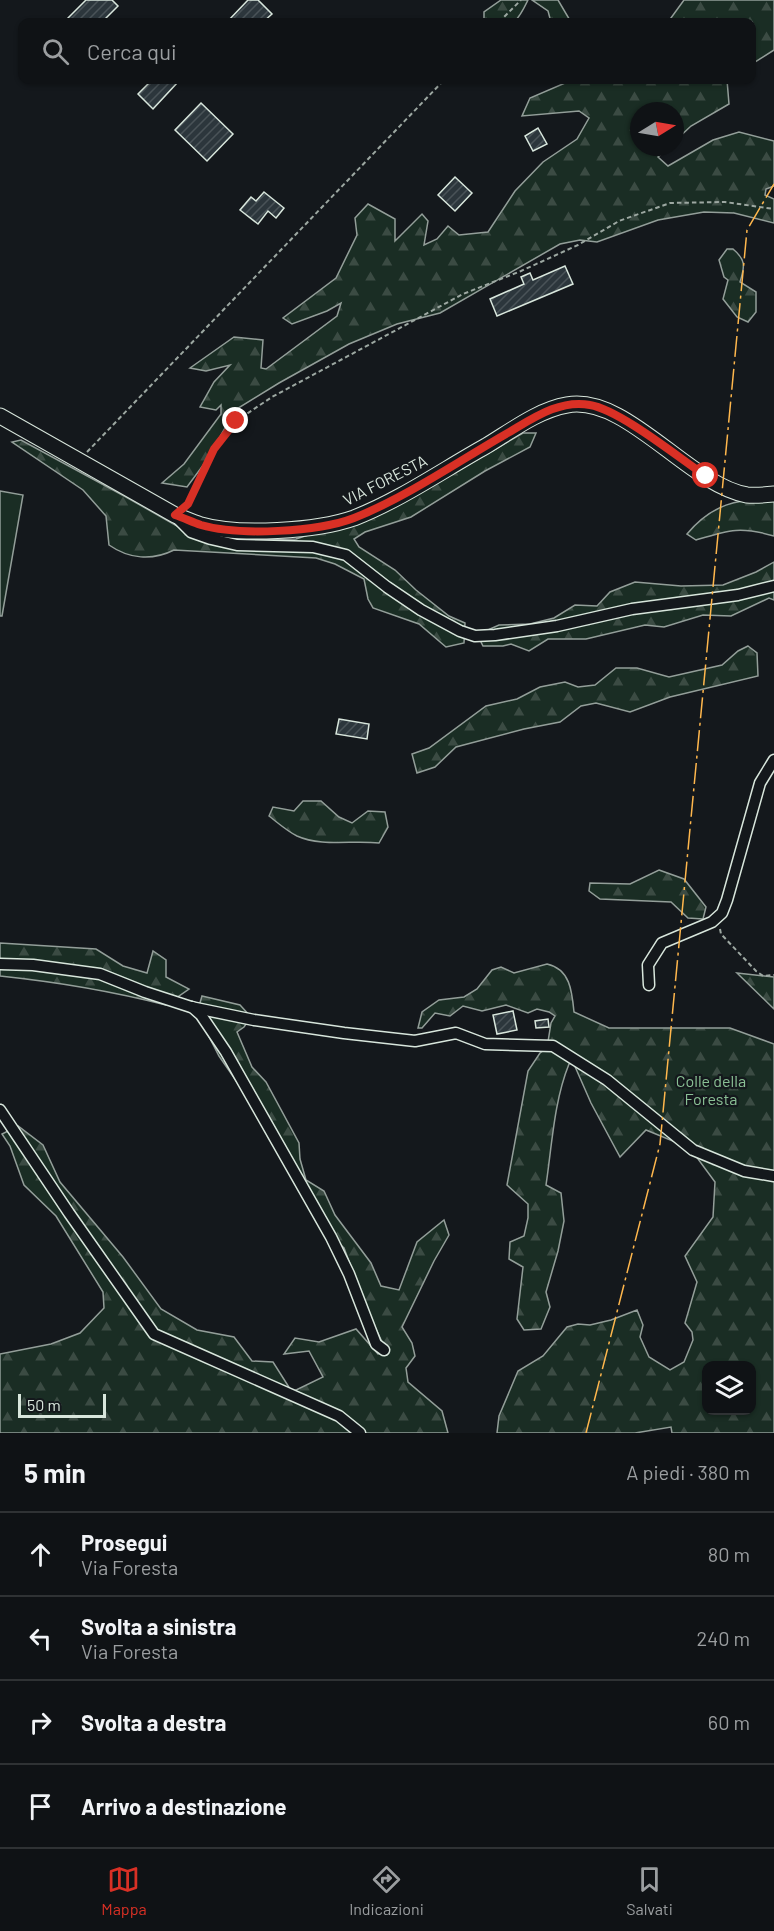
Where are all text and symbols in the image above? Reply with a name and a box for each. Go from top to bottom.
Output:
search box [18,18,756,84]
icon: search [39,35,72,68]
text: Cerca qui [87,38,177,64]
north arrow [630,102,684,156]
route end [222,407,248,433]
street label: VIA FORESTA [340,450,430,509]
route start [692,462,718,488]
park label: Colle della Foresta [676,1071,746,1108]
map controls [702,1361,756,1415]
button: layers [702,1361,756,1415]
scale bar [18,1391,106,1418]
text: 50 m [27,1395,61,1414]
text: 5 min [24,1457,86,1488]
text: A piedi · 380 m [626,1460,750,1484]
text: Prosegui [81,1529,167,1555]
icon: ahead [24,1538,57,1571]
text: 80 m [708,1542,750,1566]
text: Via Foresta [81,1555,178,1579]
text: Svolta a sinistra [81,1613,236,1639]
icon: left [24,1622,57,1655]
text: 240 m [696,1626,750,1650]
text: Via Foresta [81,1639,178,1663]
icon: right [24,1706,57,1739]
text: Svolta a destra [81,1709,226,1735]
text: 60 m [708,1710,750,1734]
icon: arrive [24,1790,57,1823]
text: Arrivo a destinazione [81,1793,287,1819]
tab: Mappa [101,1863,147,1918]
tab: Indicazioni [349,1863,424,1918]
tab: Salvati [626,1863,673,1918]

